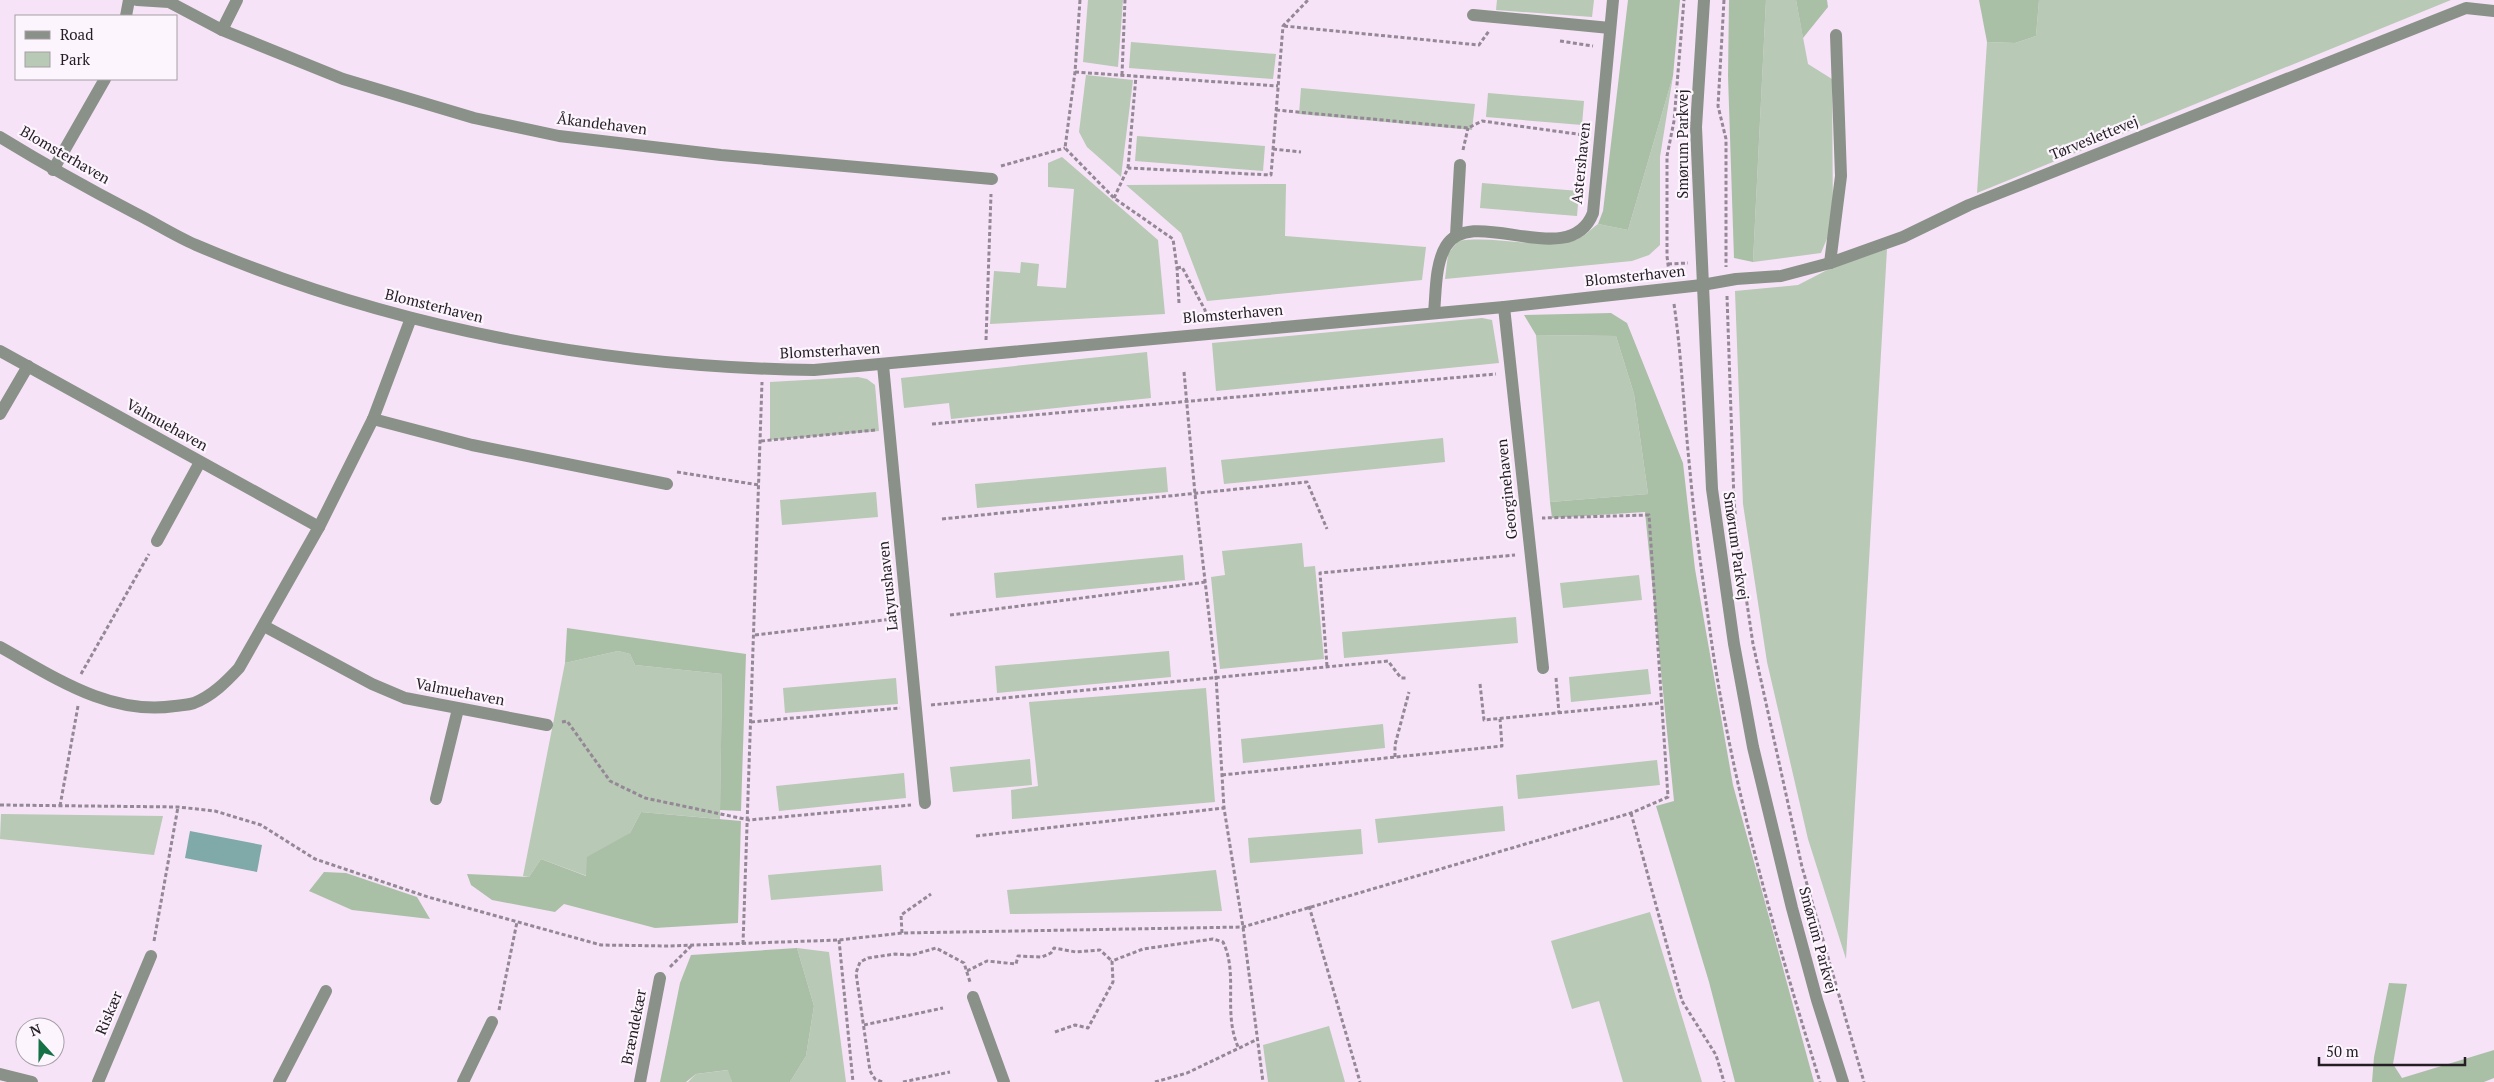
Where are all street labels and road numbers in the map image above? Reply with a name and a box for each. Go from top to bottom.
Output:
street label: Smørum Parkvej [1672,89,1692,199]
street label: Åkandehaven [556,108,648,138]
street label: Tørveslettevej [2046,110,2141,164]
street label: Blomsterhaven [17,120,114,188]
street label: Astershaven [1566,121,1594,205]
street label: Blomsterhaven [1584,260,1686,290]
street label: Blomsterhaven [383,283,486,327]
street label: Blomsterhaven [1182,299,1284,327]
street label: Blomsterhaven [779,337,881,363]
street label: Valmuehaven [123,393,212,455]
street label: Georginehaven [1491,438,1521,540]
street label: Smørum Parkvej [1719,490,1755,601]
street label: Latyrushaven [872,540,902,632]
street label: Valmuehaven [414,673,507,709]
street label: Smørum Parkvej [1795,884,1843,995]
street label: Riskær [90,987,126,1038]
street label: Brændekær [616,987,650,1066]

